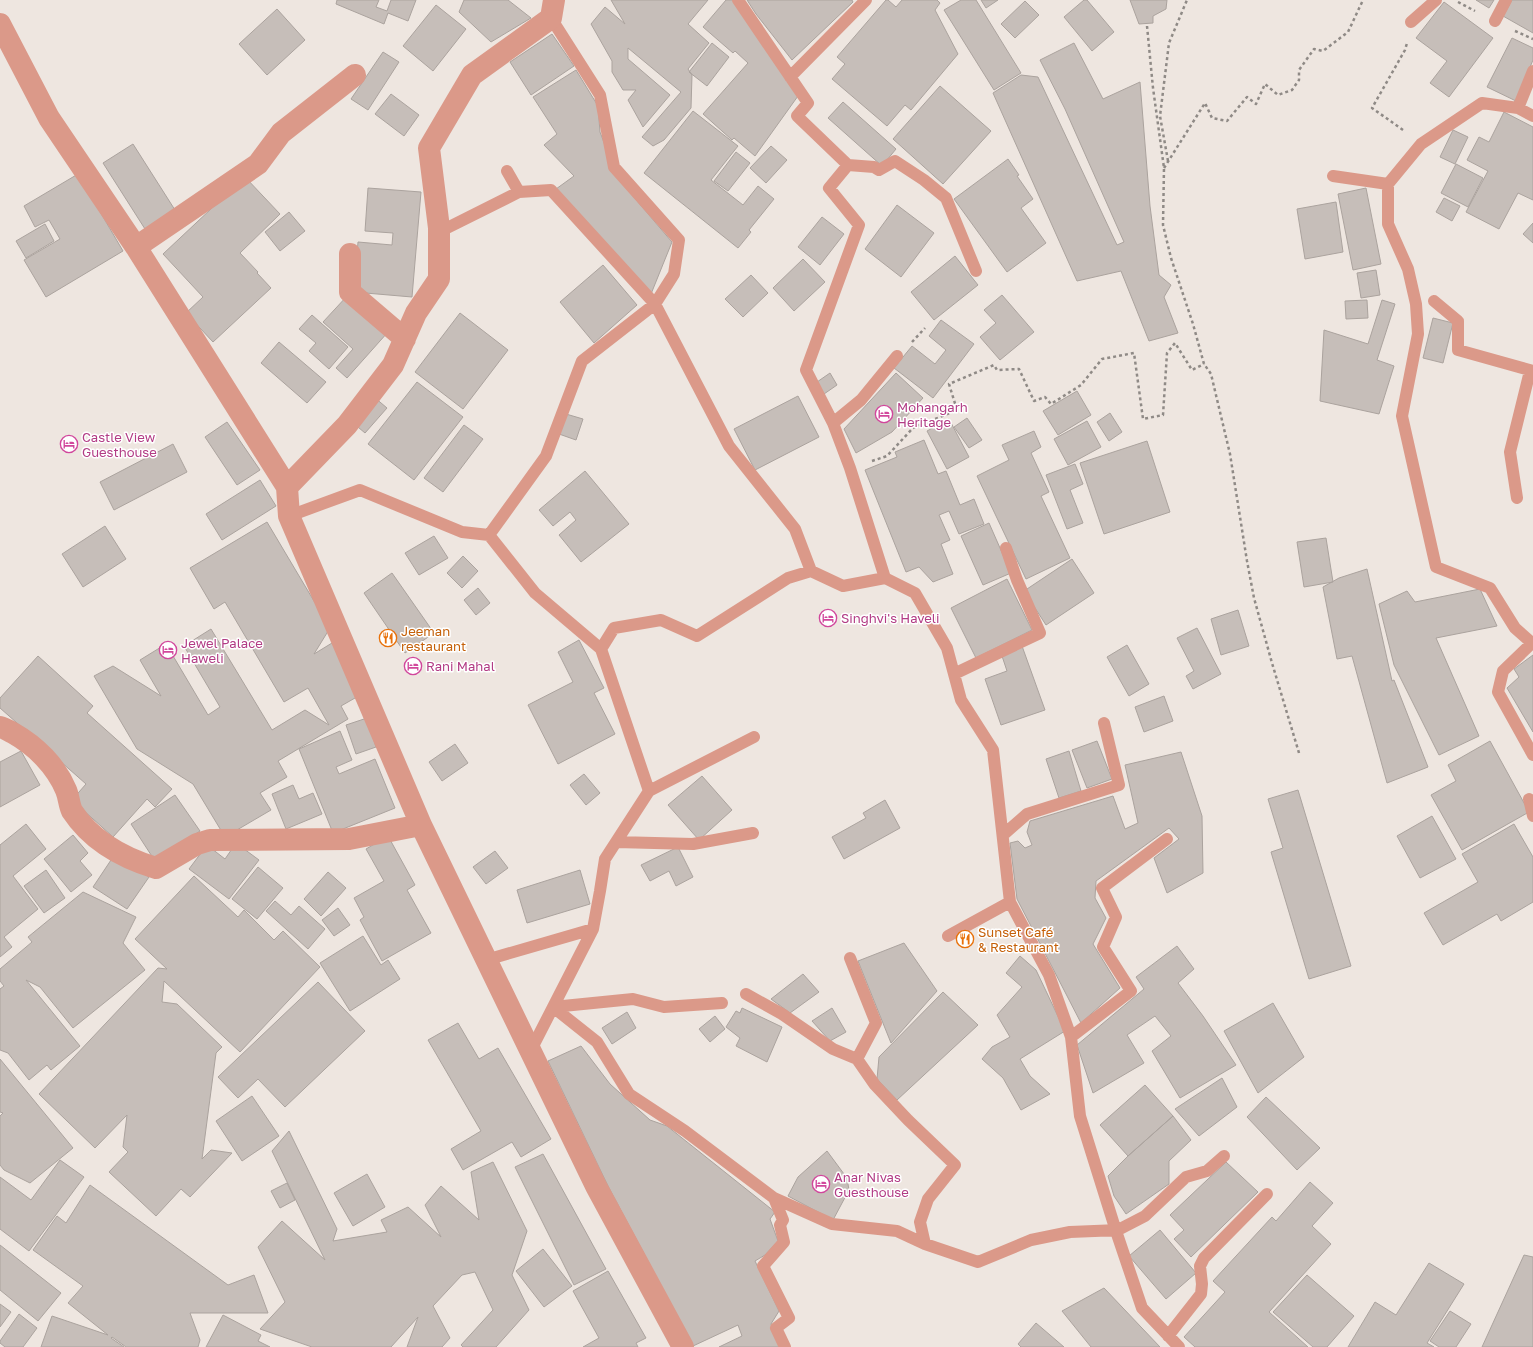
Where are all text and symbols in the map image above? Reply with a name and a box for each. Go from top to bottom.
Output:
place label: Mohangarh Heritage [897,399,968,430]
hotel icon: Mohangarh Heritage [874,404,894,424]
place label: Castle View Guesthouse [82,429,157,460]
hotel icon: Castle View Guesthouse [59,434,79,454]
hotel icon: Singhvi's Haveli [818,608,838,628]
place label: Singhvi's Haveli [841,610,939,626]
place label: Jeeman restaurant [401,623,466,654]
restaurant icon: Jeeman restaurant [378,628,398,648]
place label: Jewel Palace Haweli [181,635,263,666]
hotel icon: Jewel Palace Haweli [158,640,178,660]
hotel icon: Rani Mahal [403,656,423,676]
place label: Rani Mahal [426,658,495,674]
place label: Sunset Café & Restaurant [978,924,1059,955]
restaurant icon: Sunset Café & Restaurant [955,929,975,949]
place label: Anar Nivas Guesthouse [834,1169,909,1200]
hotel icon: Anar Nivas Guesthouse [811,1174,831,1194]

